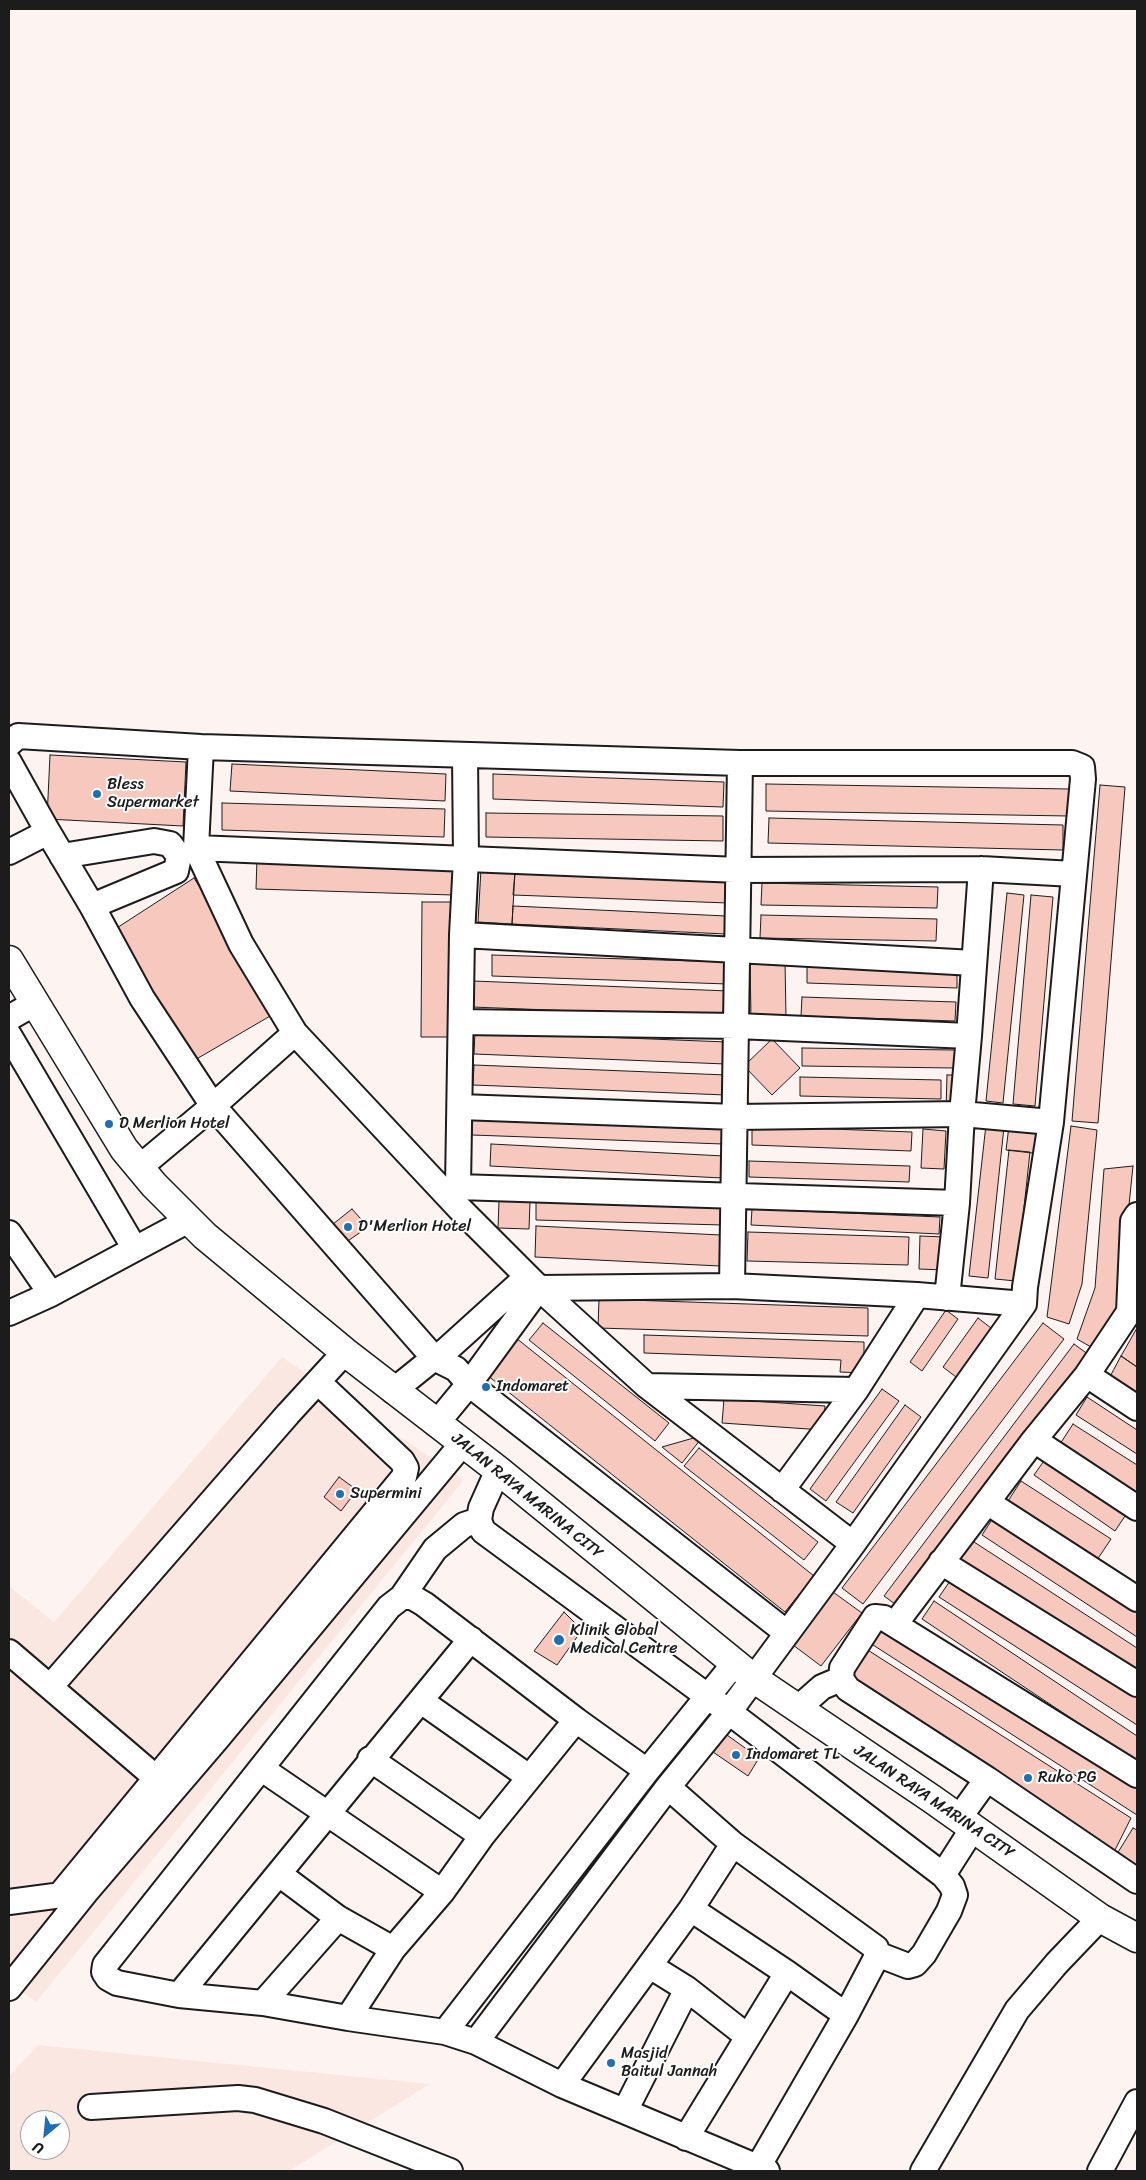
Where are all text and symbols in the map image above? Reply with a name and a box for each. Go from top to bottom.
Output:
place label: Bless Supermarket [107,775,199,813]
marker: Bless Supermarket [91,788,103,800]
place label: D Merlion Hotel [119,1114,230,1134]
marker: D Merlion Hotel [103,1118,115,1130]
place label: D'Merlion Hotel [358,1217,471,1237]
marker: D'Merlion Hotel [342,1221,354,1233]
place label: Indomaret [496,1377,569,1397]
marker: Indomaret [480,1381,492,1393]
street label: JALAN RAYA MARINA CITY [447,1429,607,1563]
place label: Supermini [350,1484,422,1504]
marker: Supermini [334,1488,346,1500]
place label: Klinik Global Medical Centre [570,1621,677,1659]
marker: Klinik Global Medical Centre [552,1633,566,1647]
street label: JALAN RAYA MARINA CITY [850,1741,1018,1863]
place label: Indomaret TL [746,1745,840,1765]
marker: Indomaret TL [730,1749,742,1761]
place label: Ruko PG [1038,1768,1097,1788]
marker: Ruko PG [1022,1772,1034,1784]
place label: Masjid Baitul Jannah [621,2044,717,2082]
marker: Masjid Baitul Jannah [605,2057,617,2069]
north arrow [20,2110,70,2160]
text: U [28,2135,48,2161]

